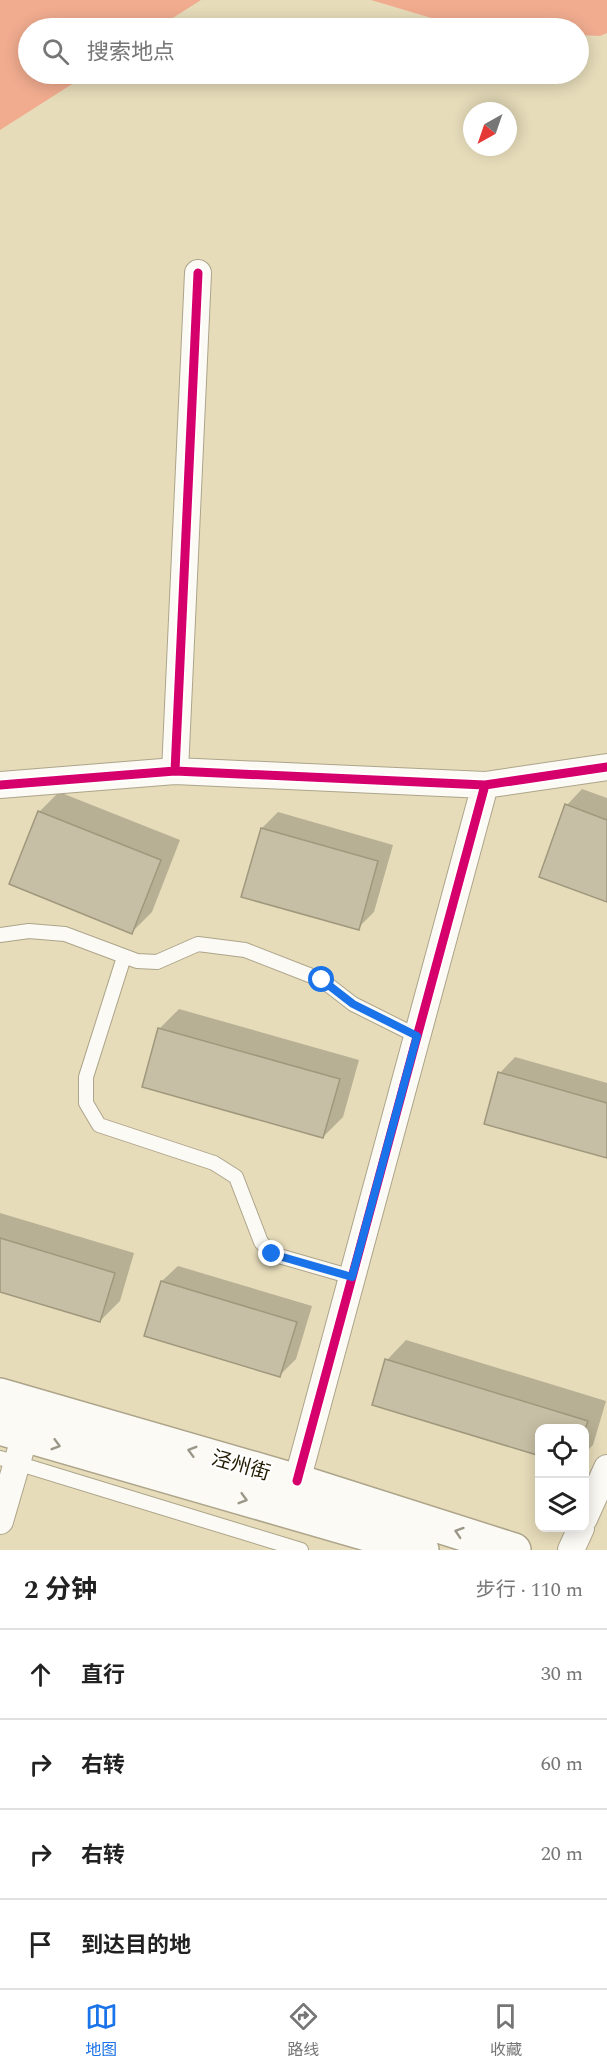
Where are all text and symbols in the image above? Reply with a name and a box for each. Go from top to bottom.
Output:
search box [18,18,589,84]
icon: search [39,35,72,68]
text: 搜索地点 [87,36,175,69]
north arrow [463,102,517,156]
route start [308,966,334,992]
route end [258,1240,284,1266]
map controls [535,1424,589,1532]
button: locate [535,1424,589,1478]
one-way arrow [50,1438,61,1450]
street label: 泾州街 [208,1443,274,1489]
one-way arrow [187,1446,198,1458]
button: layers [535,1478,589,1532]
one-way arrow [238,1492,248,1504]
one-way arrow [454,1527,465,1540]
text: 2 分钟 [24,1570,97,1610]
text: 步行 · 110 m [476,1575,583,1605]
icon: ahead [24,1658,57,1691]
text: 直行 [81,1659,125,1692]
text: 30 m [541,1659,583,1689]
icon: right [24,1748,57,1781]
text: 右转 [81,1749,125,1782]
text: 60 m [541,1749,583,1779]
icon: right [24,1838,57,1871]
text: 右转 [81,1839,125,1872]
text: 20 m [541,1839,583,1869]
icon: arrive [24,1928,57,1961]
text: 到达目的地 [81,1929,191,1962]
tab: 地图 [85,2000,118,2062]
tab: 路线 [287,2000,320,2062]
tab: 收藏 [489,2000,522,2062]

